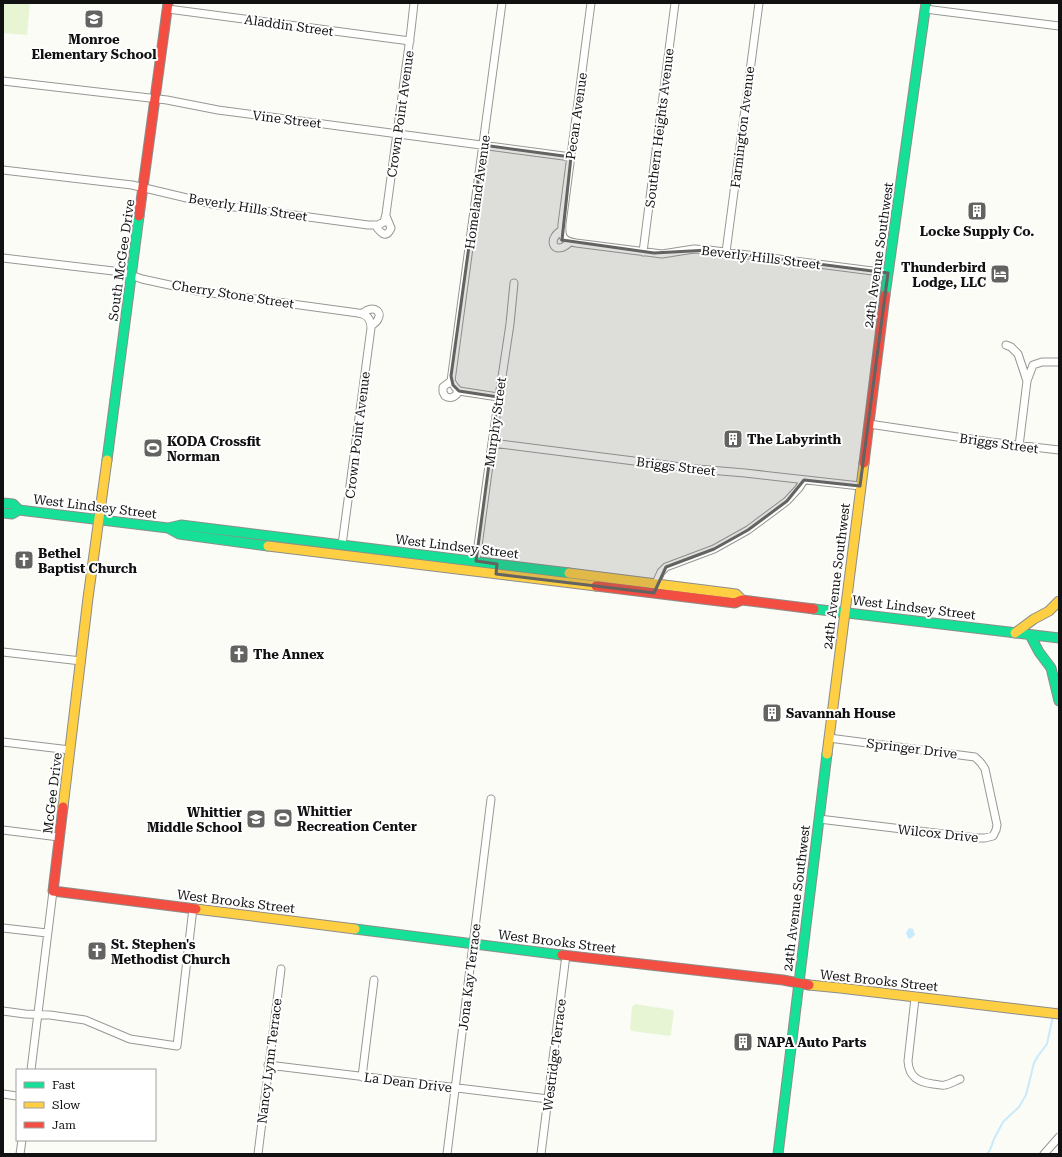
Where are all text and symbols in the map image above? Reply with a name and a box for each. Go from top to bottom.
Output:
school or university icon: Monroe Elementary School [83,8,105,30]
street label: Aladdin Street [243,12,335,39]
place label: Monroe Elementary School [31,32,157,62]
street label: Southern Heights Avenue [642,48,677,209]
street label: Crown Point Avenue [384,50,417,179]
street label: Farmington Avenue [728,65,757,189]
street label: Pecan Avenue [563,72,590,161]
street label: Vine Street [252,108,322,131]
street label: Homeland Avenue [462,134,493,250]
street label: 24th Avenue Southwest [861,181,896,329]
street label: Beverly Hills Street [187,191,309,224]
street label: South McGee Drive [106,198,137,322]
building icon: Locke Supply Co. [966,200,988,222]
place label: Locke Supply Co. [920,224,1034,239]
street label: Beverly Hills Street [700,243,822,272]
place label: Thunderbird Lodge, LLC [901,260,986,290]
hotel icon: Thunderbird Lodge, LLC [989,263,1011,285]
street label: Cherry Stone Street [171,277,295,312]
street label: Crown Point Avenue [342,371,373,500]
street label: Murphy Street [482,376,509,468]
building icon: The Labyrinth [722,428,744,450]
street label: Briggs Street [958,431,1040,456]
place label: The Labyrinth [747,432,842,447]
place label: KODA Crossfit Norman [167,434,262,464]
sports icon: KODA Crossfit Norman [142,437,164,459]
street label: Briggs Street [635,454,717,479]
street label: West Lindsey Street [32,491,158,522]
street label: 24th Avenue Southwest [820,502,853,650]
street label: West Lindsey Street [394,531,520,562]
place label: Bethel Baptist Church [38,546,137,576]
church icon: Bethel Baptist Church [13,549,35,571]
street label: West Lindsey Street [851,592,977,623]
church icon: The Annex [228,643,250,665]
place label: The Annex [253,647,324,662]
building icon: Savannah House [761,702,783,724]
place label: Savannah House [786,706,896,721]
street label: Springer Drive [866,735,958,762]
street label: McGee Drive [40,752,65,835]
place label: Whittier Recreation Center [297,804,417,834]
place label: Whittier Middle School [147,805,243,835]
sports icon: Whittier Recreation Center [272,807,294,829]
school or university icon: Whittier Middle School [245,808,267,830]
street label: Wilcox Drive [897,822,979,845]
street label: 24th Avenue Southwest [780,824,813,972]
street label: West Brooks Street [176,887,296,916]
street label: Jona Kay Terrace [455,923,484,1031]
street label: West Brooks Street [497,927,617,956]
place label: St. Stephen's Methodist Church [111,937,230,967]
church icon: St. Stephen's Methodist Church [86,940,108,962]
street label: West Brooks Street [819,967,939,994]
street label: Nancy Lynn Terrace [254,997,285,1125]
street label: Westridge Terrace [540,998,569,1112]
building icon: NAPA Auto Parts [732,1031,754,1053]
place label: NAPA Auto Parts [757,1035,867,1050]
legend [16,1069,156,1141]
street label: La Dean Drive [363,1070,453,1095]
text: Fast [52,1078,76,1092]
text: Slow [52,1098,80,1112]
text: Jam [52,1118,76,1132]

